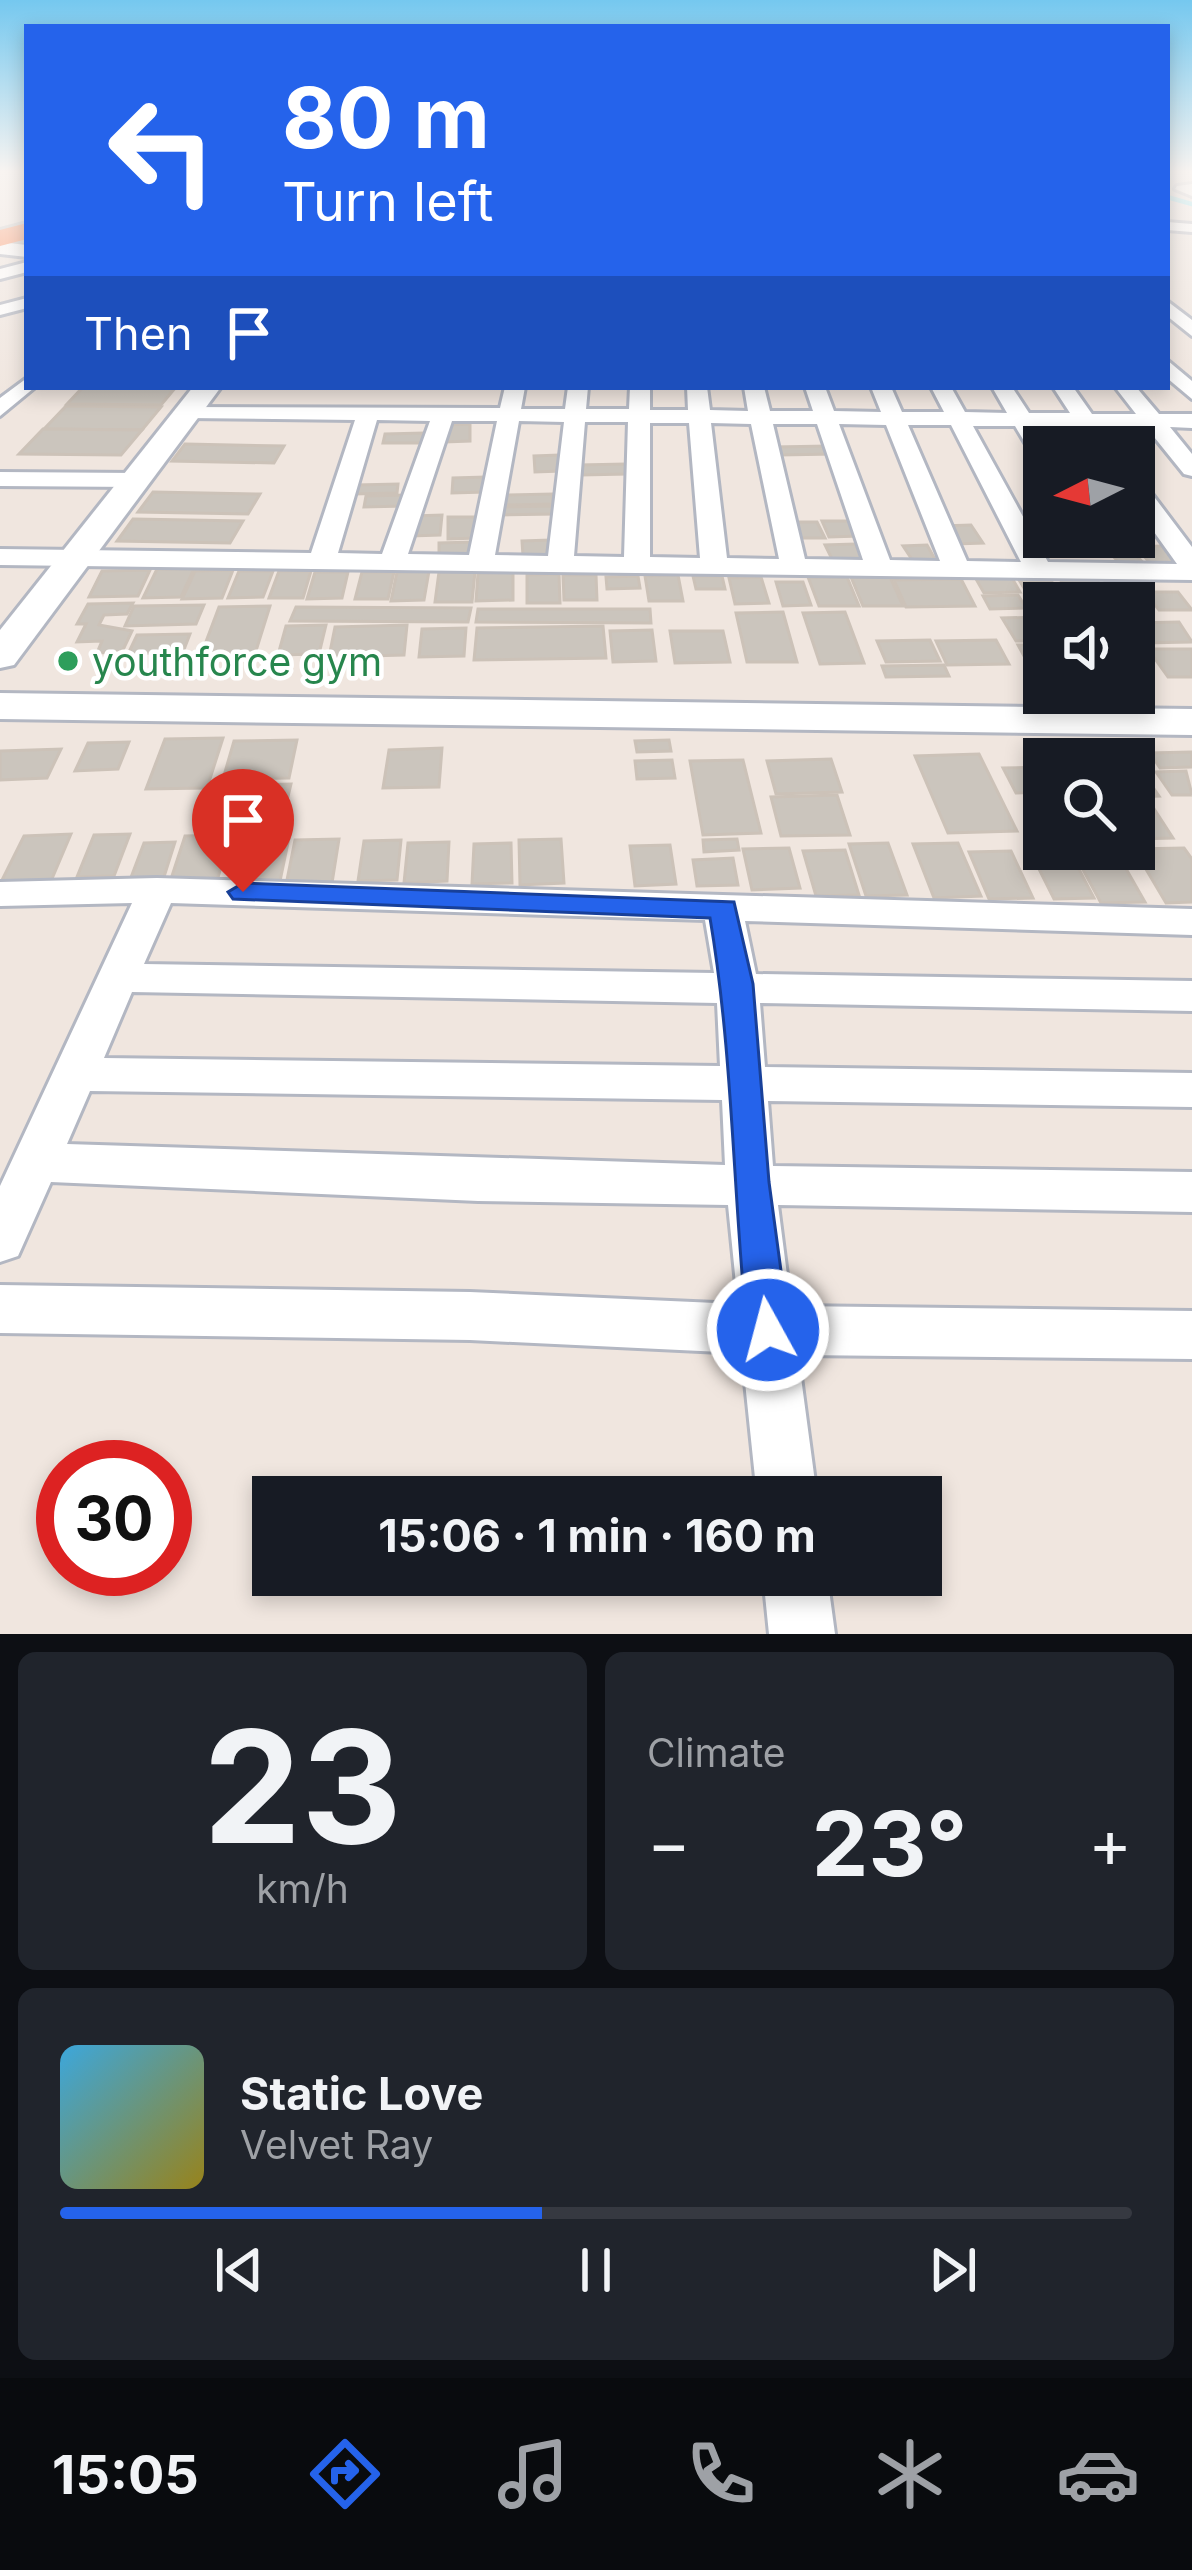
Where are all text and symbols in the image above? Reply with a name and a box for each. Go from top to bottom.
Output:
text: 80 m [282,67,490,168]
icon: left [84,72,240,228]
text: Turn left [282,169,493,234]
icon: arrive [216,300,282,366]
text: Then [84,306,192,361]
north arrow [1023,426,1155,558]
map controls [1023,426,1155,870]
button: sound [1023,582,1155,714]
place label: youthforce gym [92,638,382,685]
marker: youthforce gym [55,648,81,674]
button: search [1023,738,1155,870]
pin [192,769,294,892]
icon: arrive [210,787,276,853]
position arrow [705,1267,831,1393]
speed limit sign: 30 [36,1440,192,1596]
text: 15:06 · 1 min · 160 m [378,1508,816,1563]
text: 23 [203,1692,402,1881]
text: Climate [647,1729,786,1776]
text: 23° [812,1789,967,1898]
text: − [647,1803,691,1883]
text: + [1088,1803,1132,1883]
text: km/h [256,1865,349,1912]
text: Static Love [240,2066,483,2121]
text: Velvet Ray [240,2121,433,2168]
icon: previous [206,2237,272,2303]
icon: pause [563,2237,629,2303]
icon: next [920,2237,986,2303]
icon: directions [303,2432,387,2516]
icon: music [491,2432,575,2516]
icon: phone [679,2432,763,2516]
icon: climate [868,2432,952,2516]
icon: car [1056,2432,1140,2516]
text: 15:05 [52,2442,199,2507]

